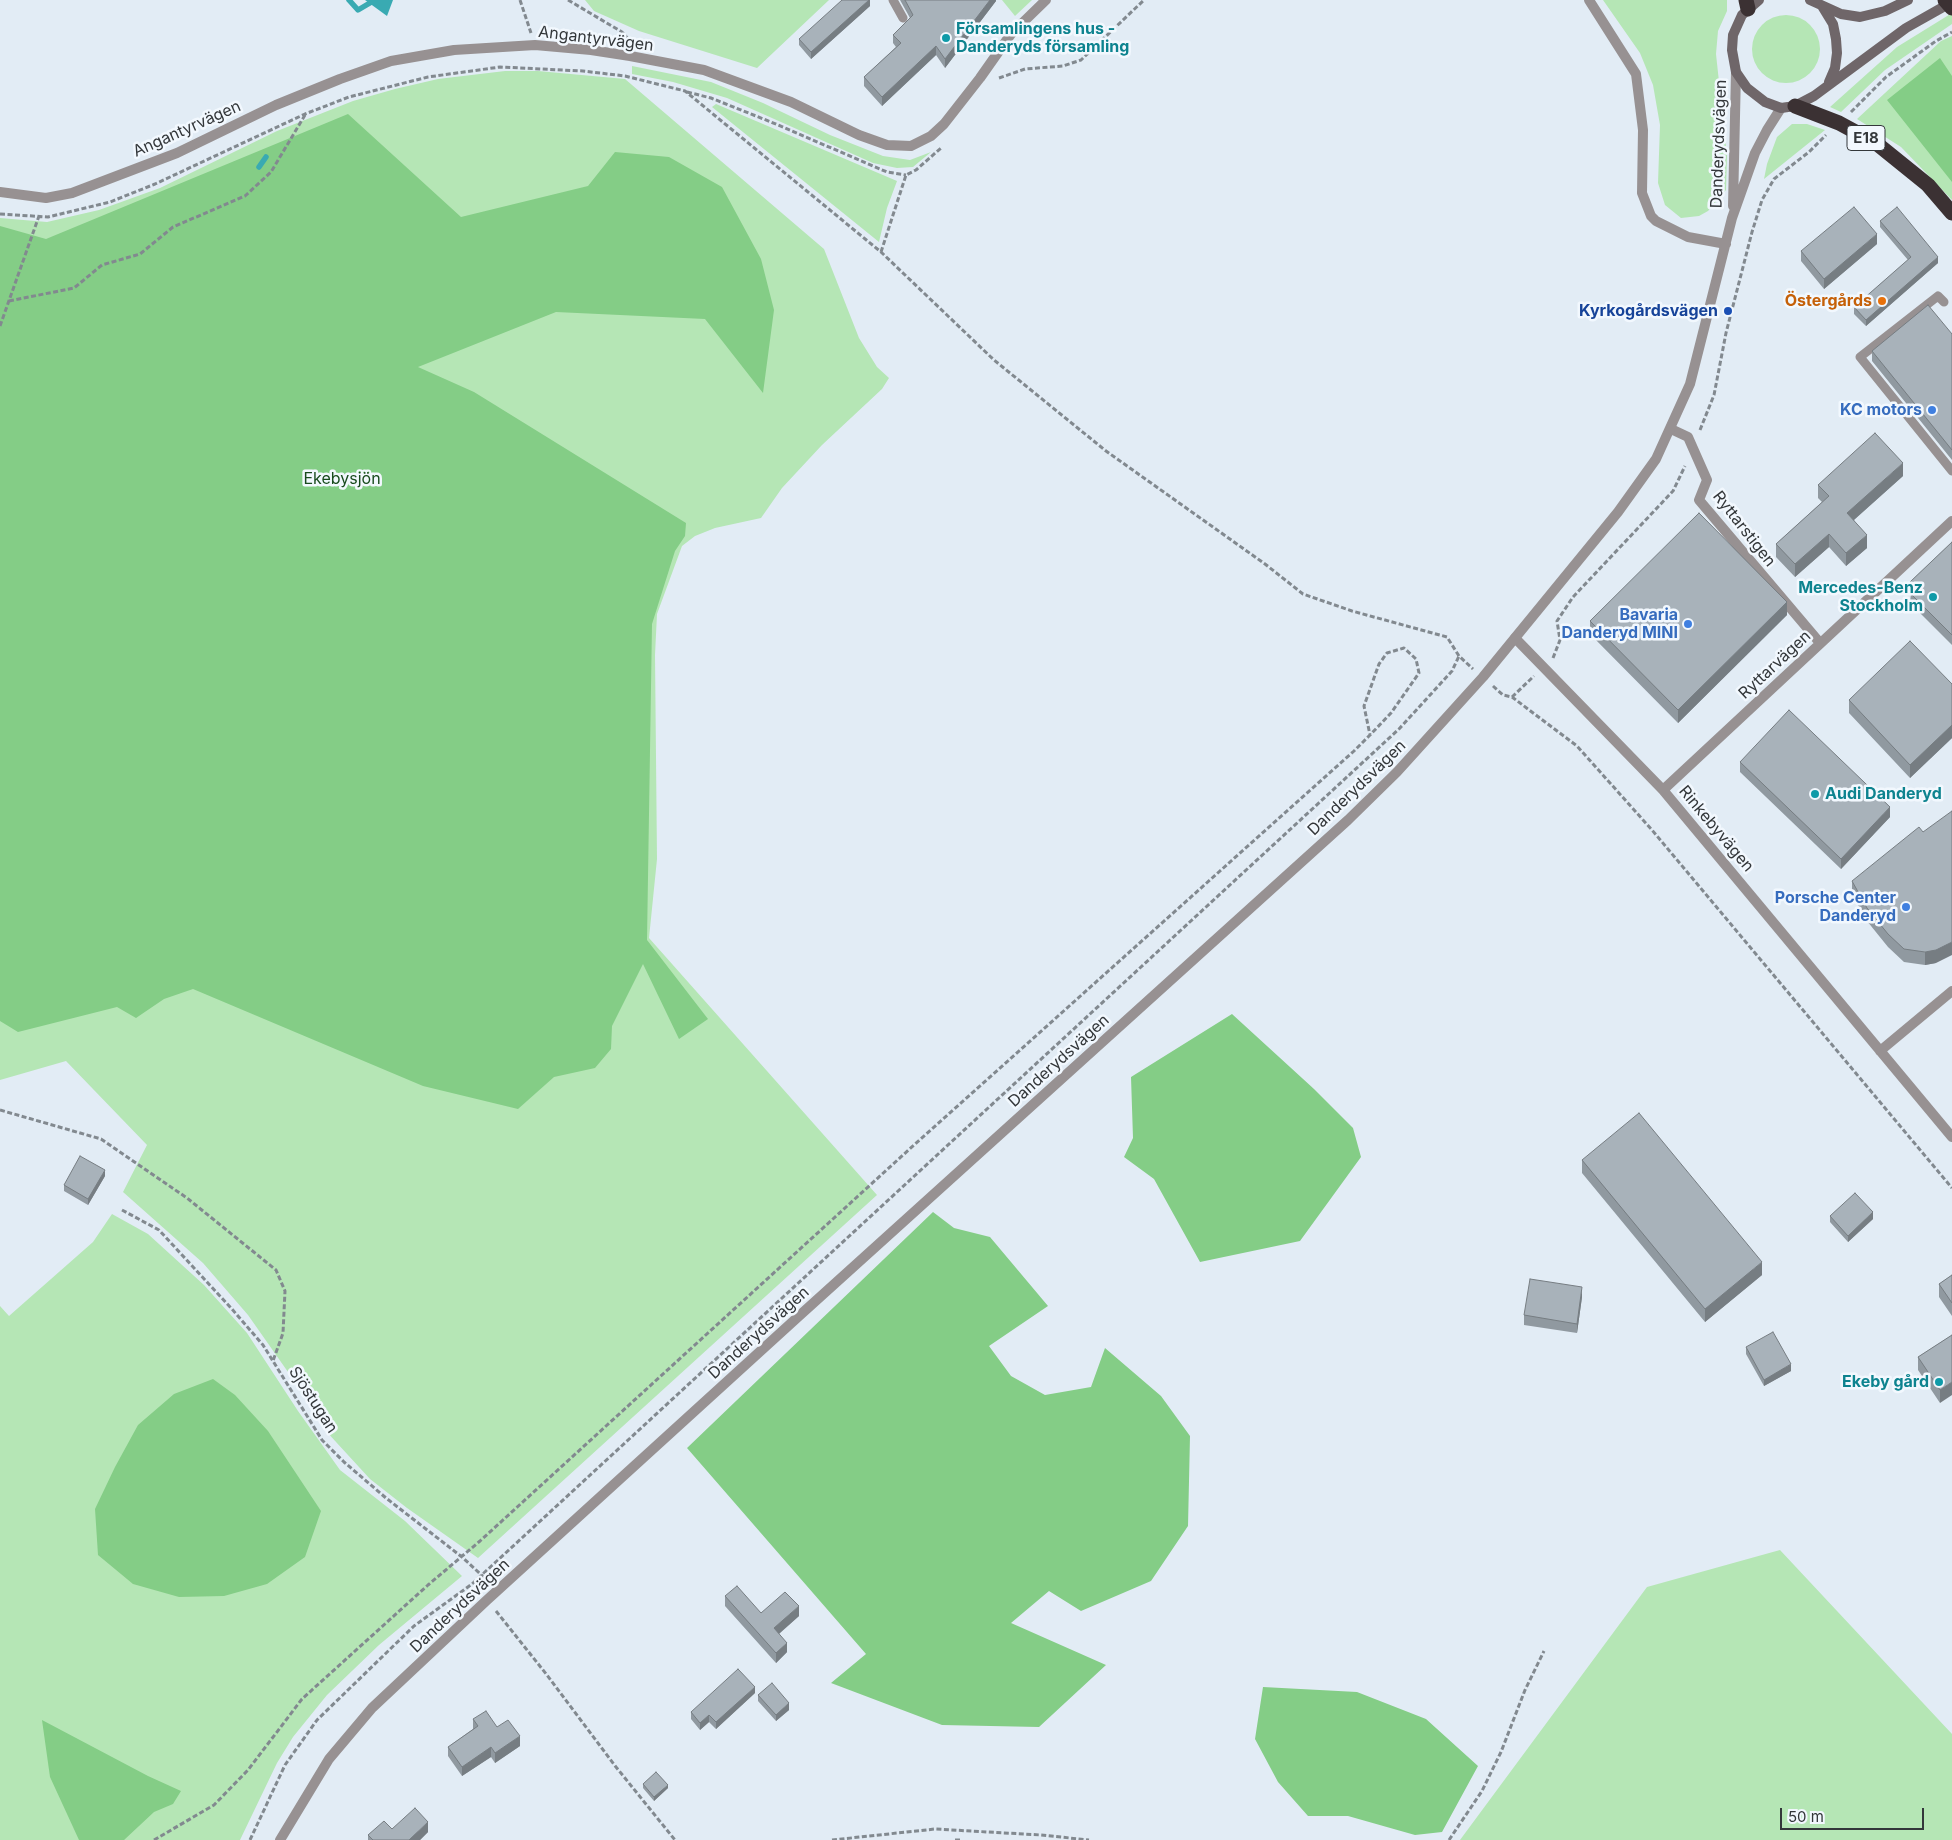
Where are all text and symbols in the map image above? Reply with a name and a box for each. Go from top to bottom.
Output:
place label: Församlingens hus - Danderyds församling [956,19,1129,57]
street label: Angantyrvägen [537,22,655,56]
marker: Församlingens hus - Danderyds församling [940,32,952,44]
street label: Danderydsvägen [1707,79,1731,209]
street label: Angantyrvägen [130,97,244,161]
road number: E18 [1847,126,1885,150]
place label: Östergårds [1785,291,1872,311]
marker: Östergårds [1876,295,1888,307]
place label: Kyrkogårdsvägen [1579,301,1718,321]
marker: Kyrkogårdsvägen [1722,305,1734,317]
place label: KC motors [1840,400,1922,420]
marker: KC motors [1926,404,1938,416]
park label: Ekebysjön [303,469,381,489]
street label: Ryttarstigen [1708,487,1780,571]
place label: Mercedes-Benz Stockholm [1798,578,1923,616]
marker: Mercedes-Benz Stockholm [1927,591,1939,603]
place label: Bavaria Danderyd MINI [1562,605,1678,643]
marker: Bavaria Danderyd MINI [1682,618,1694,630]
street label: Ryttarvägen [1735,627,1815,703]
street label: Danderydsvägen [1304,736,1410,840]
street label: Rinkebyvägen [1674,782,1758,876]
place label: Audi Danderyd [1825,784,1942,804]
marker: Audi Danderyd [1809,788,1821,800]
place label: Porsche Center Danderyd [1775,888,1896,926]
marker: Porsche Center Danderyd [1900,901,1912,913]
street label: Danderydsvägen [1005,1011,1113,1111]
street label: Danderydsvägen [705,1283,813,1383]
street label: Sjöstugan [284,1363,342,1437]
place label: Ekeby gård [1842,1372,1929,1392]
marker: Ekeby gård [1933,1376,1945,1388]
street label: Danderydsvägen [406,1555,514,1657]
scale bar [1782,1798,1926,1830]
text: 50 m [1788,1807,1824,1826]

